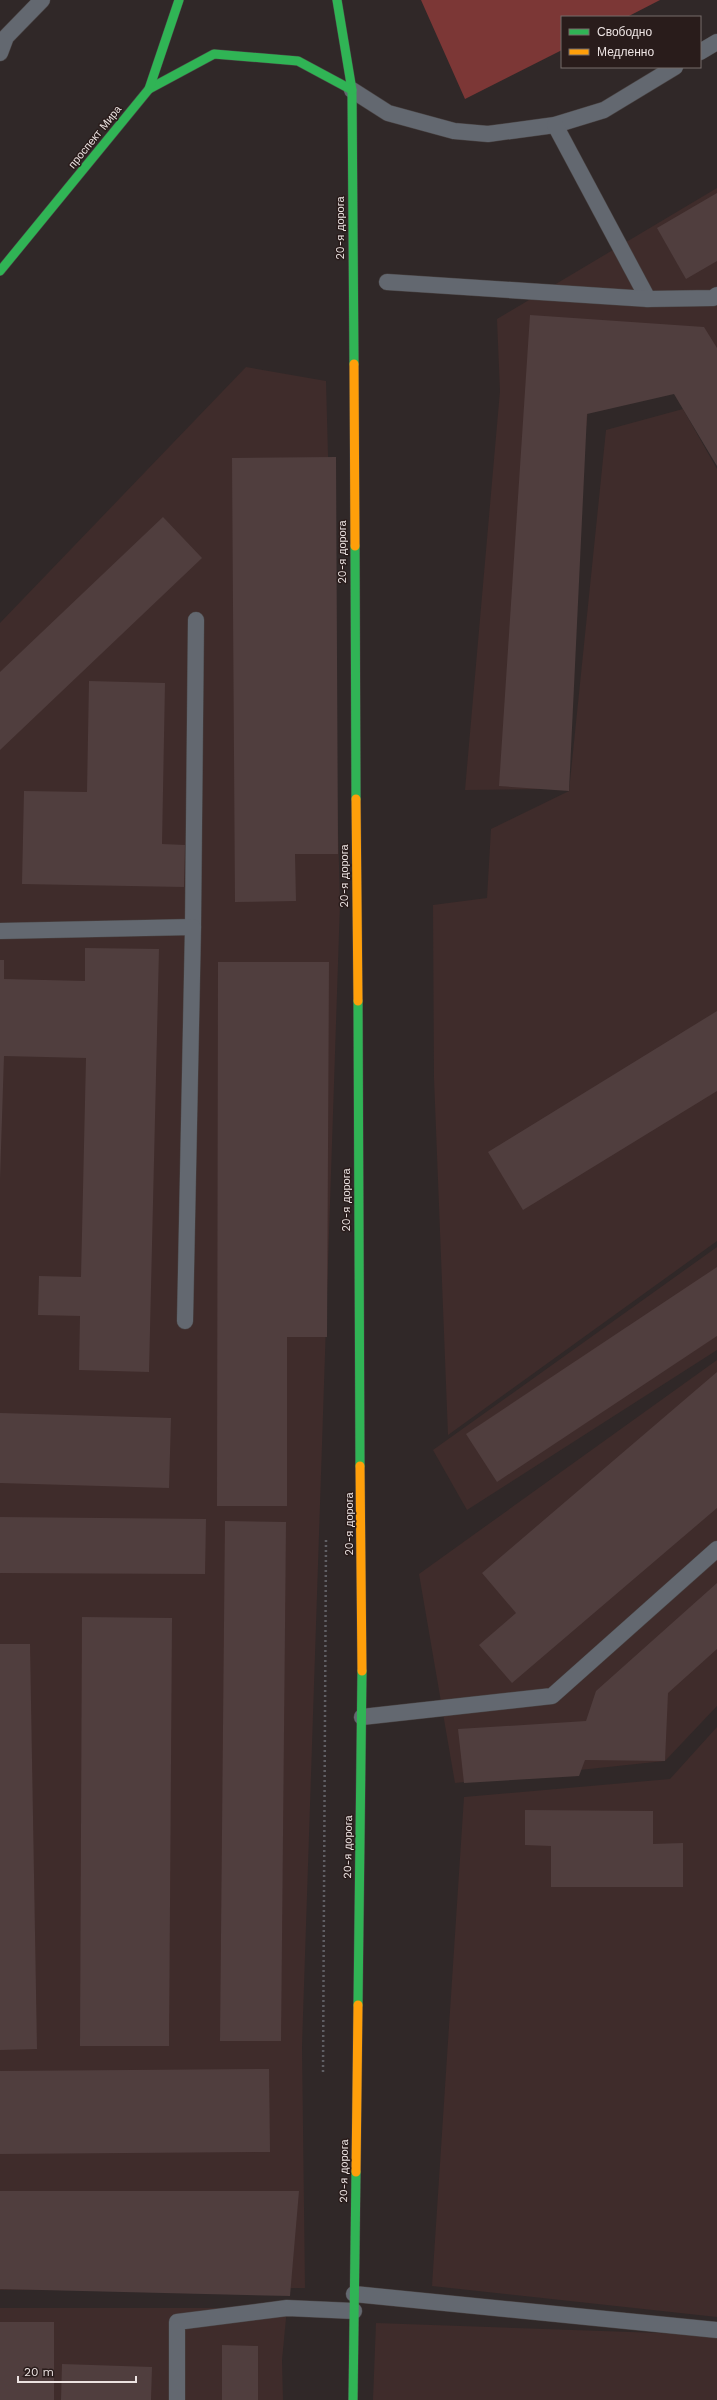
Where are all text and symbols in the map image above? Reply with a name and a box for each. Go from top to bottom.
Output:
legend [561,16,701,68]
text: Свободно [597,25,652,39]
text: Медленно [597,45,654,59]
street label: проспект Мира [66,102,125,171]
street label: 20-я дорога [334,196,347,260]
street label: 20-я дорога [336,520,349,584]
street label: 20-я дорога [338,844,351,908]
street label: 20-я дорога [340,1168,353,1232]
street label: 20-я дорога [343,1492,356,1556]
street label: 20-я дорога [341,1814,355,1879]
street label: 20-я дорога [337,2138,351,2203]
scale bar [18,2358,136,2384]
text: 20 m [24,2365,54,2379]

